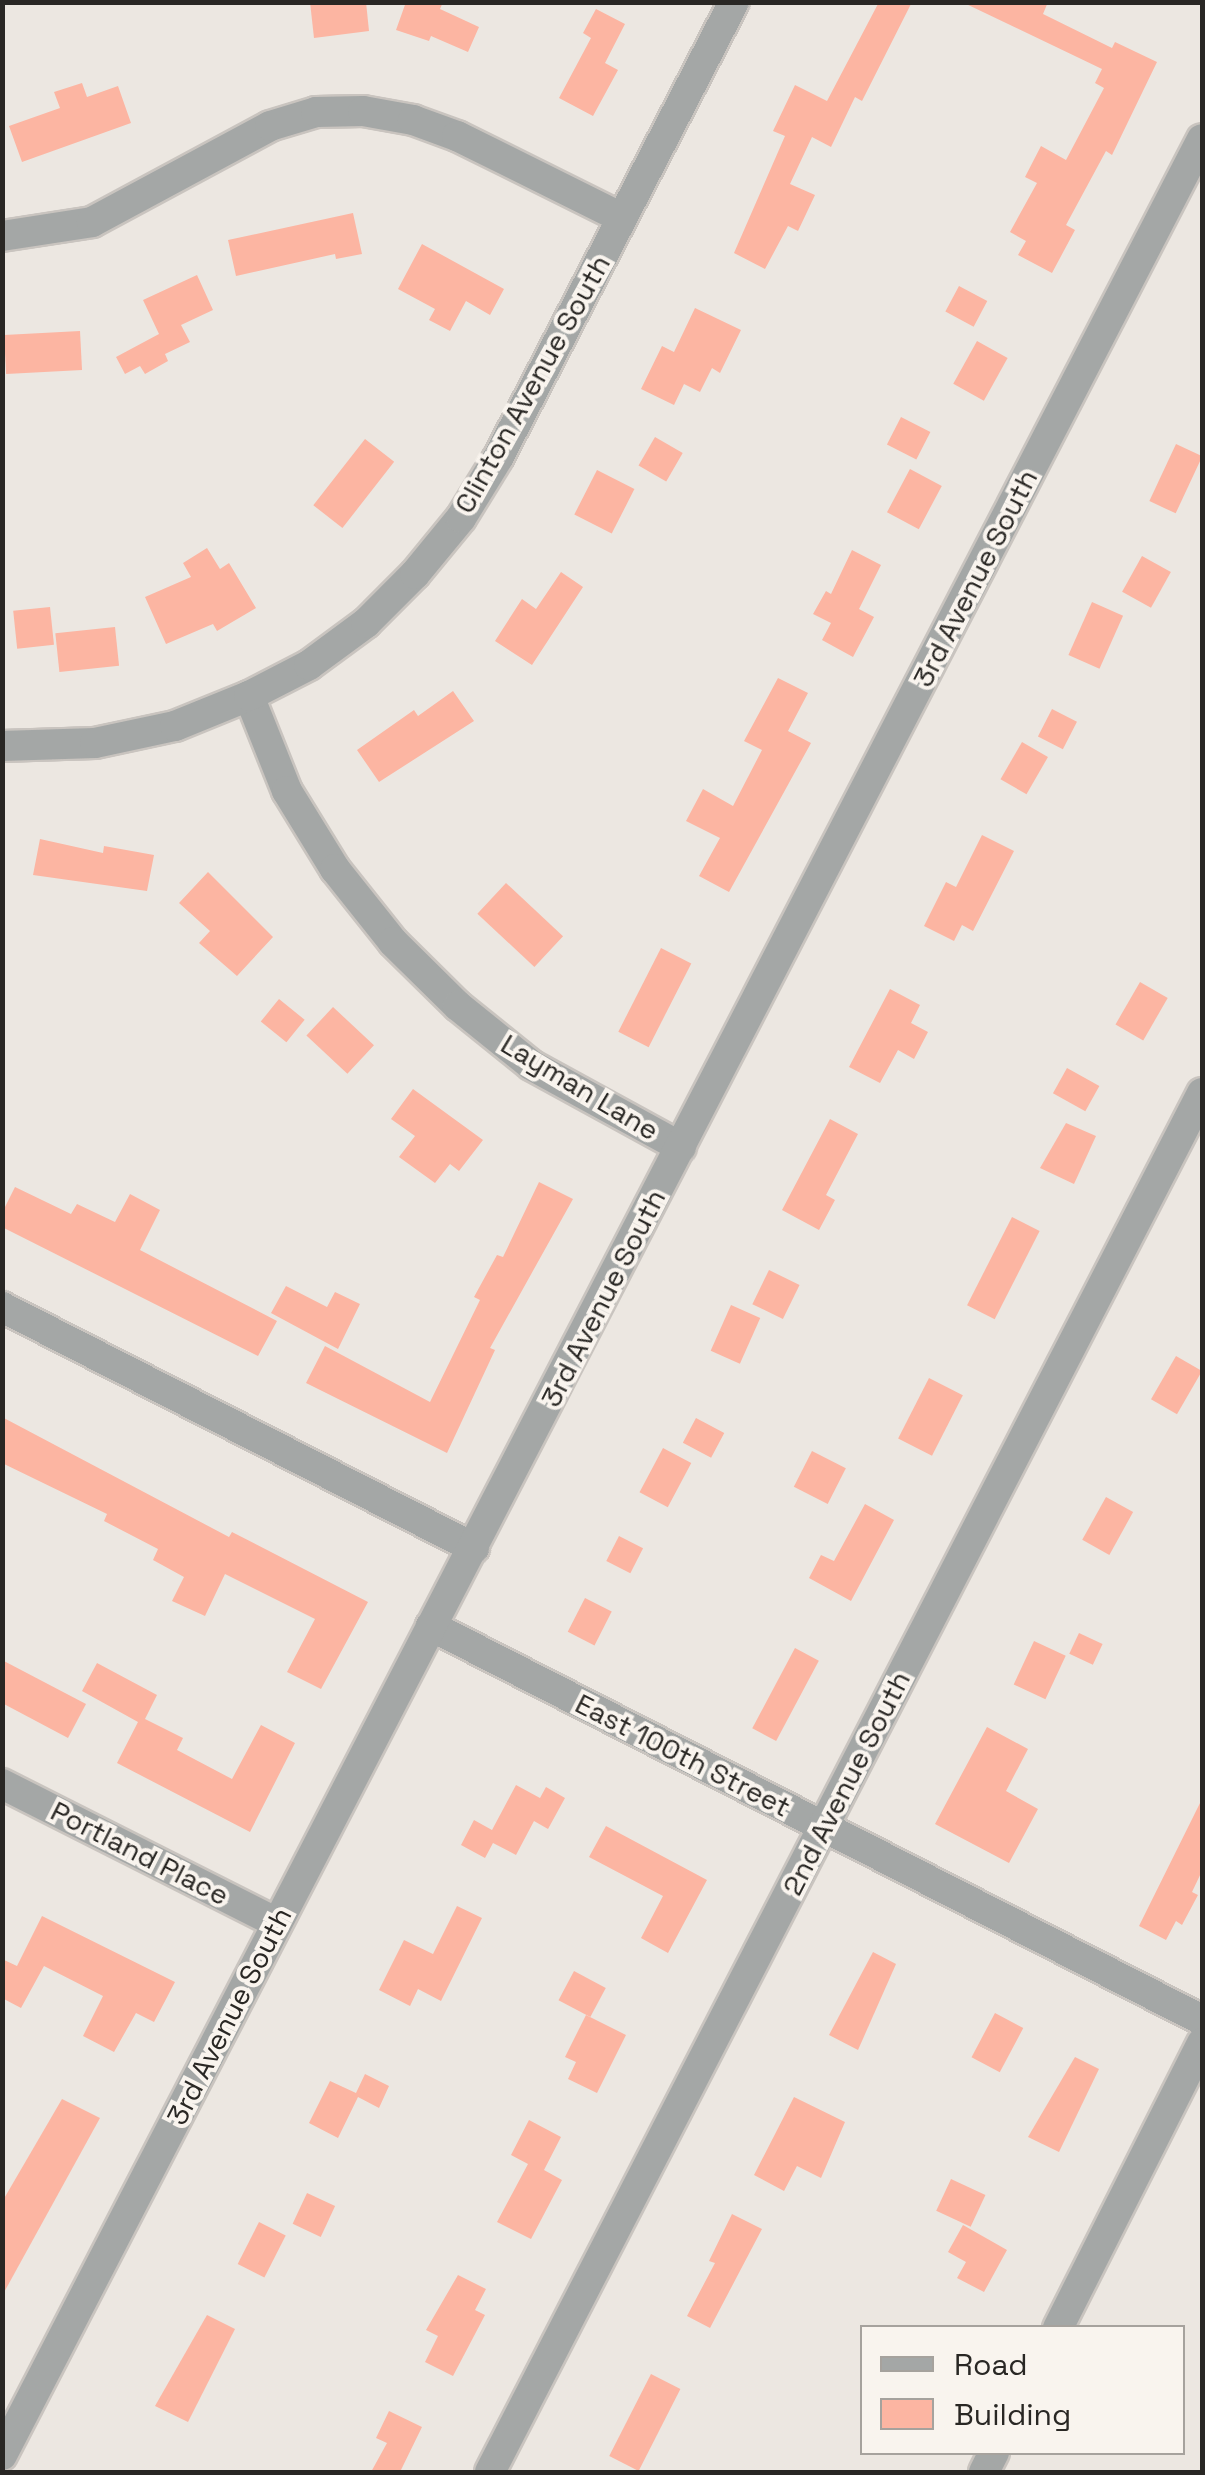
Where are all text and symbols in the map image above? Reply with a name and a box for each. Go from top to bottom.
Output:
street label: Clinton Avenue South [447,249,617,519]
street label: 3rd Avenue South [906,463,1044,693]
street label: Layman Lane [495,1027,665,1147]
street label: 3rd Avenue South [534,1183,672,1413]
street label: 2nd Avenue South [775,1665,917,1901]
street label: East 100th Street [570,1686,796,1824]
street label: Portland Place [45,1794,235,1912]
street label: 3rd Avenue South [160,1901,298,2131]
legend [860,2325,1185,2455]
text: Road [954,2345,1028,2384]
text: Building [954,2395,1071,2434]

